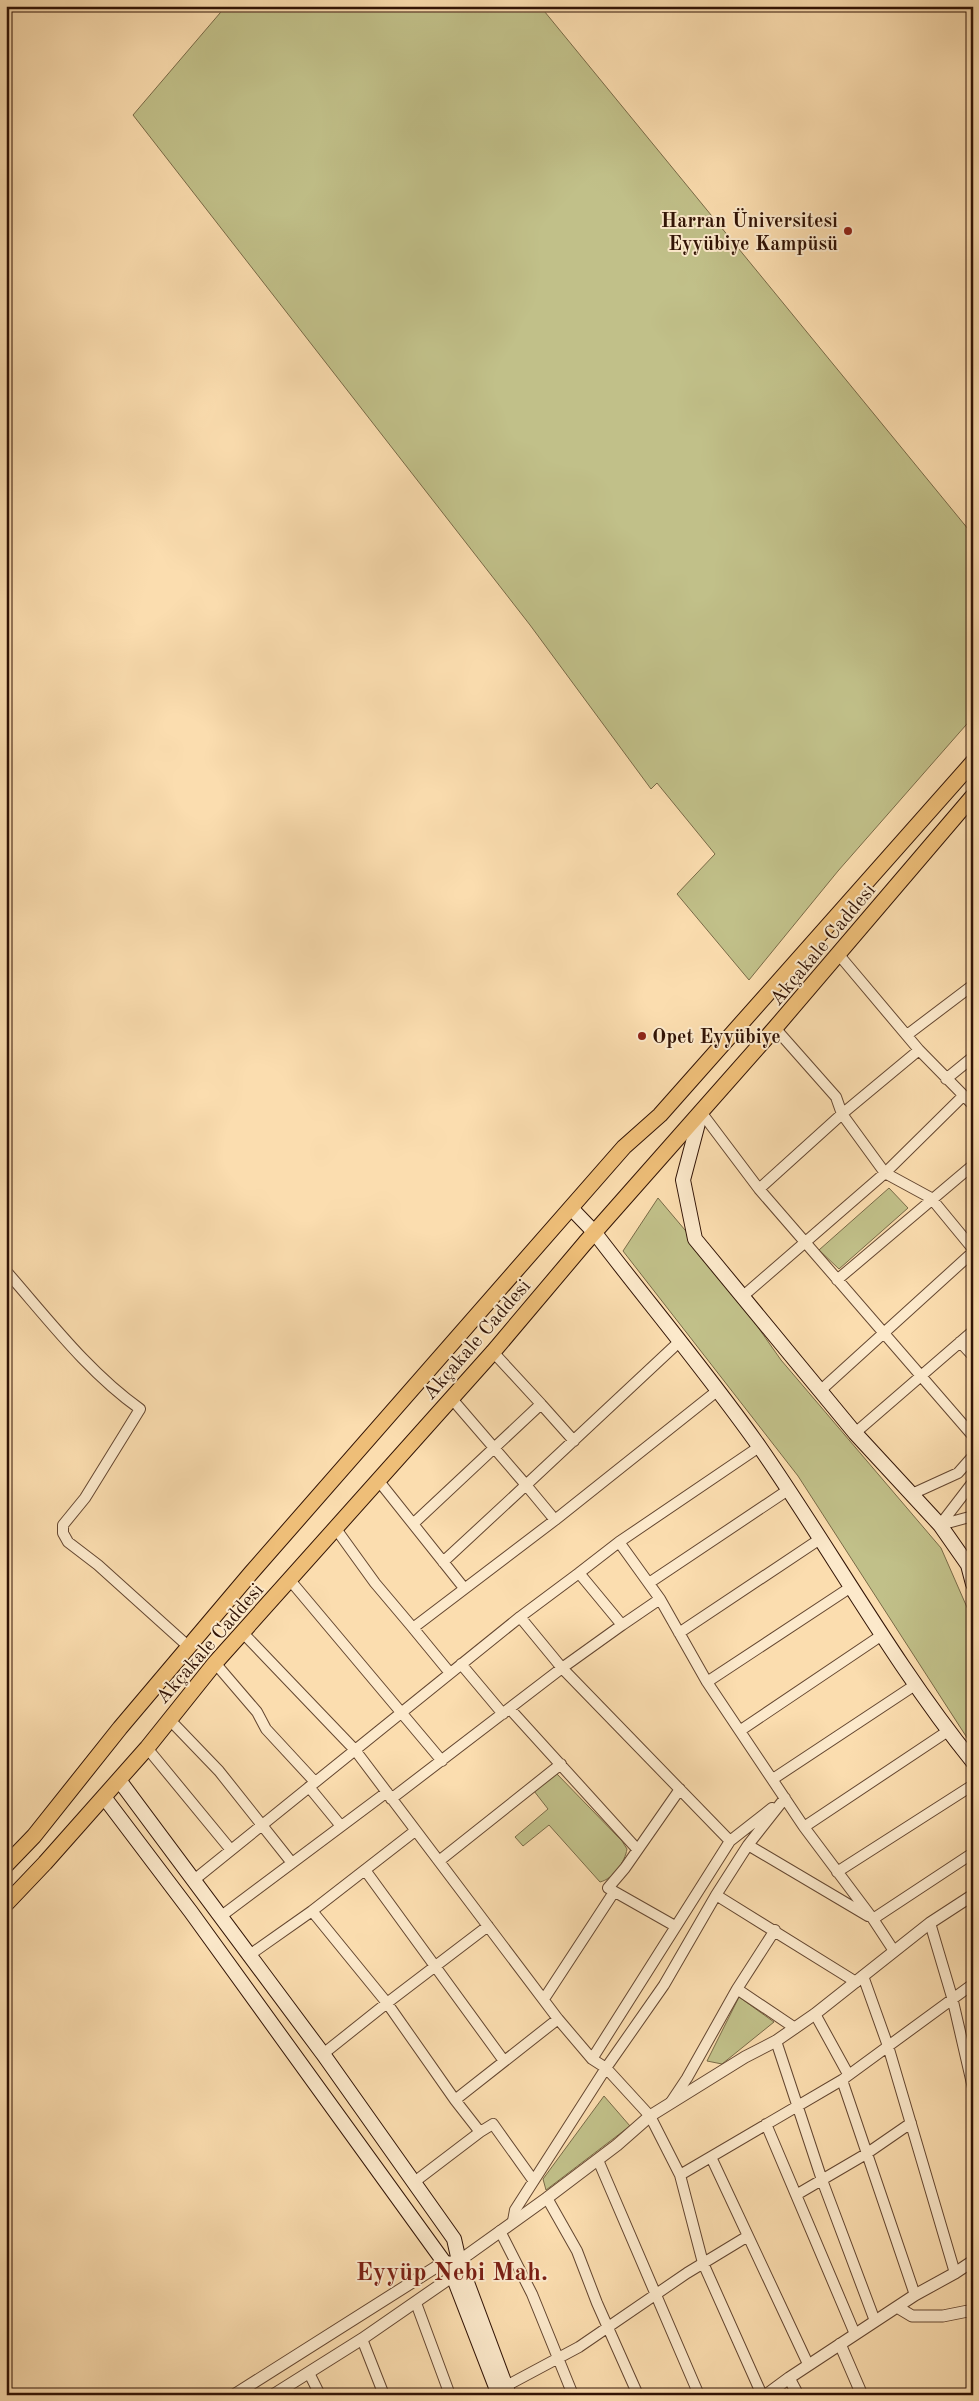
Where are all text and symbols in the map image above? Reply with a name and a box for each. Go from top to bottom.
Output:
place label: Harran Üniversitesi Eyyübiye Kampüsü [661,208,838,255]
marker: Harran Üniversitesi Eyyübiye Kampüsü [842,225,854,237]
street label: Akçakale Caddesi [767,881,880,1010]
place label: Opet Eyyübiye [652,1028,781,1048]
marker: Opet Eyyübiye [636,1030,648,1042]
street label: Akçakale Caddesi [420,1276,535,1404]
street label: Akçakale Caddesi [153,1580,268,1708]
district label: Eyyüp Nebi Mah. [356,2261,548,2286]

